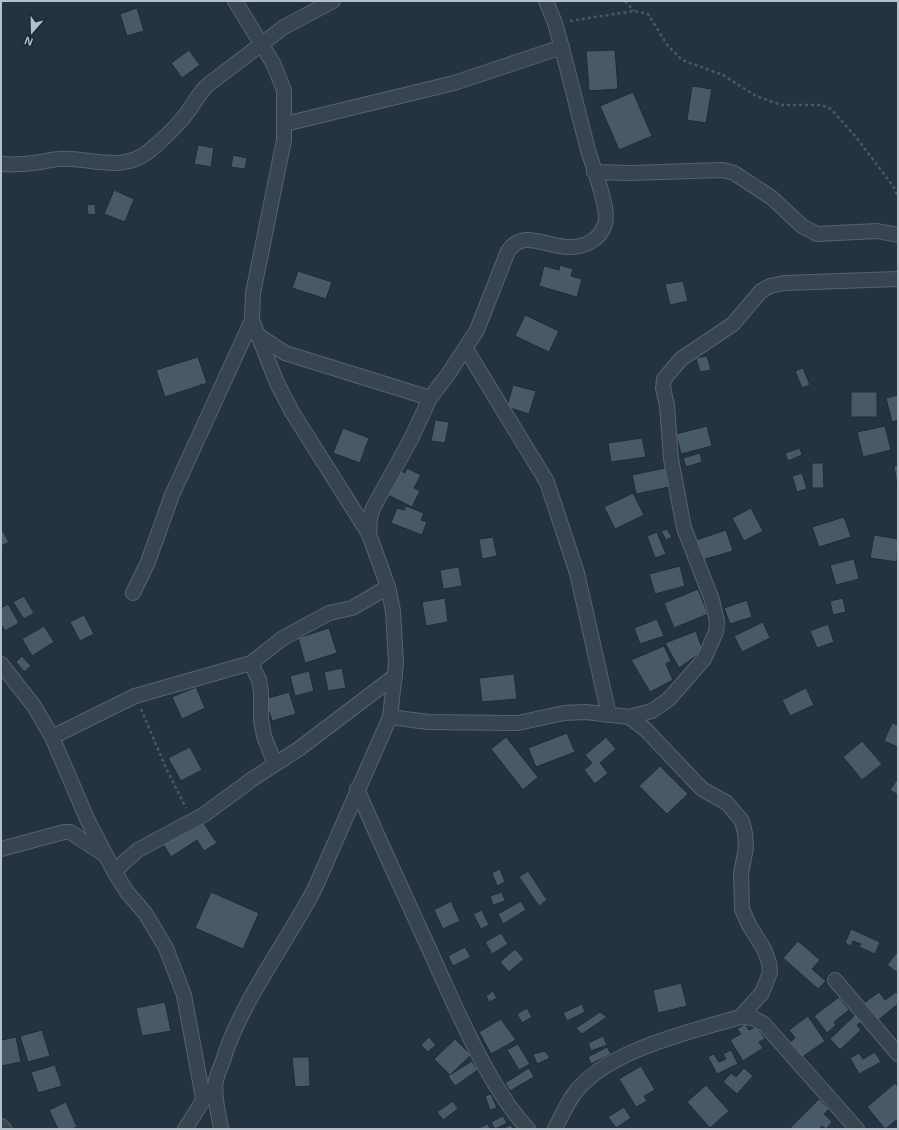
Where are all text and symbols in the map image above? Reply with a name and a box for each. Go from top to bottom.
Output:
north arrow [12,12,52,52]
text: N [23,34,34,48]

